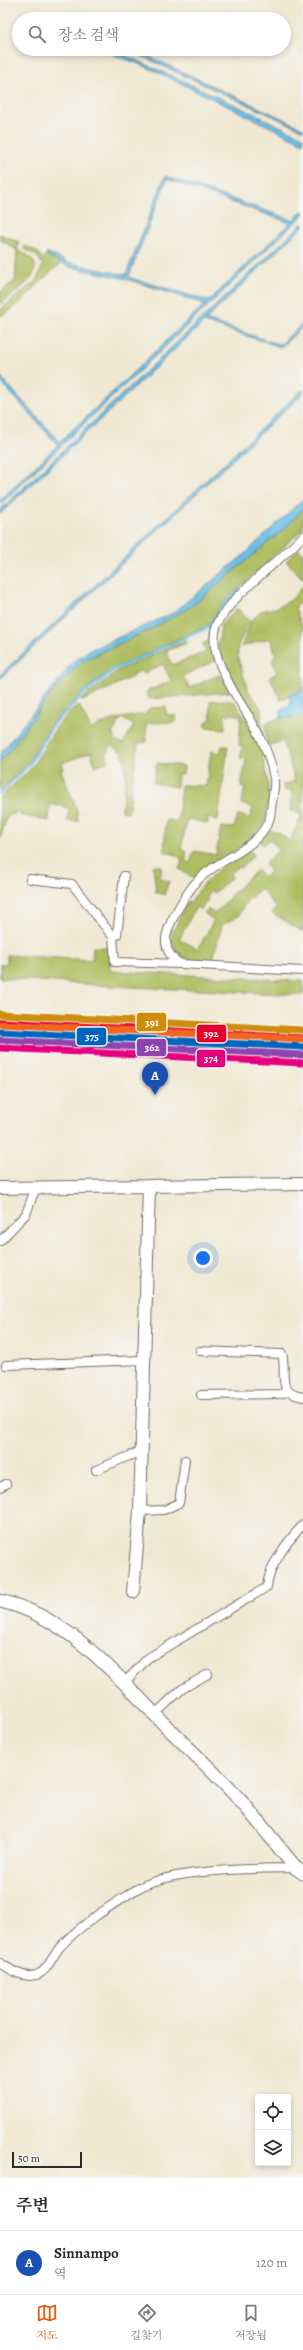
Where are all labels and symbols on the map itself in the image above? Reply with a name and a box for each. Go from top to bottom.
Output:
line badge: 391 [136,1012,167,1032]
text: 391 [145,1015,159,1030]
line badge: 392 [196,1024,227,1043]
text: 392 [203,1026,219,1041]
line badge: 375 [76,1027,107,1046]
text: 375 [85,1029,99,1044]
line badge: 362 [136,1038,167,1057]
text: 362 [144,1040,160,1055]
line badge: 374 [196,1049,226,1068]
text: 374 [204,1051,218,1066]
pin: A [142,1062,168,1095]
your location [193,1248,213,1268]
scale bar [12,2150,82,2169]

